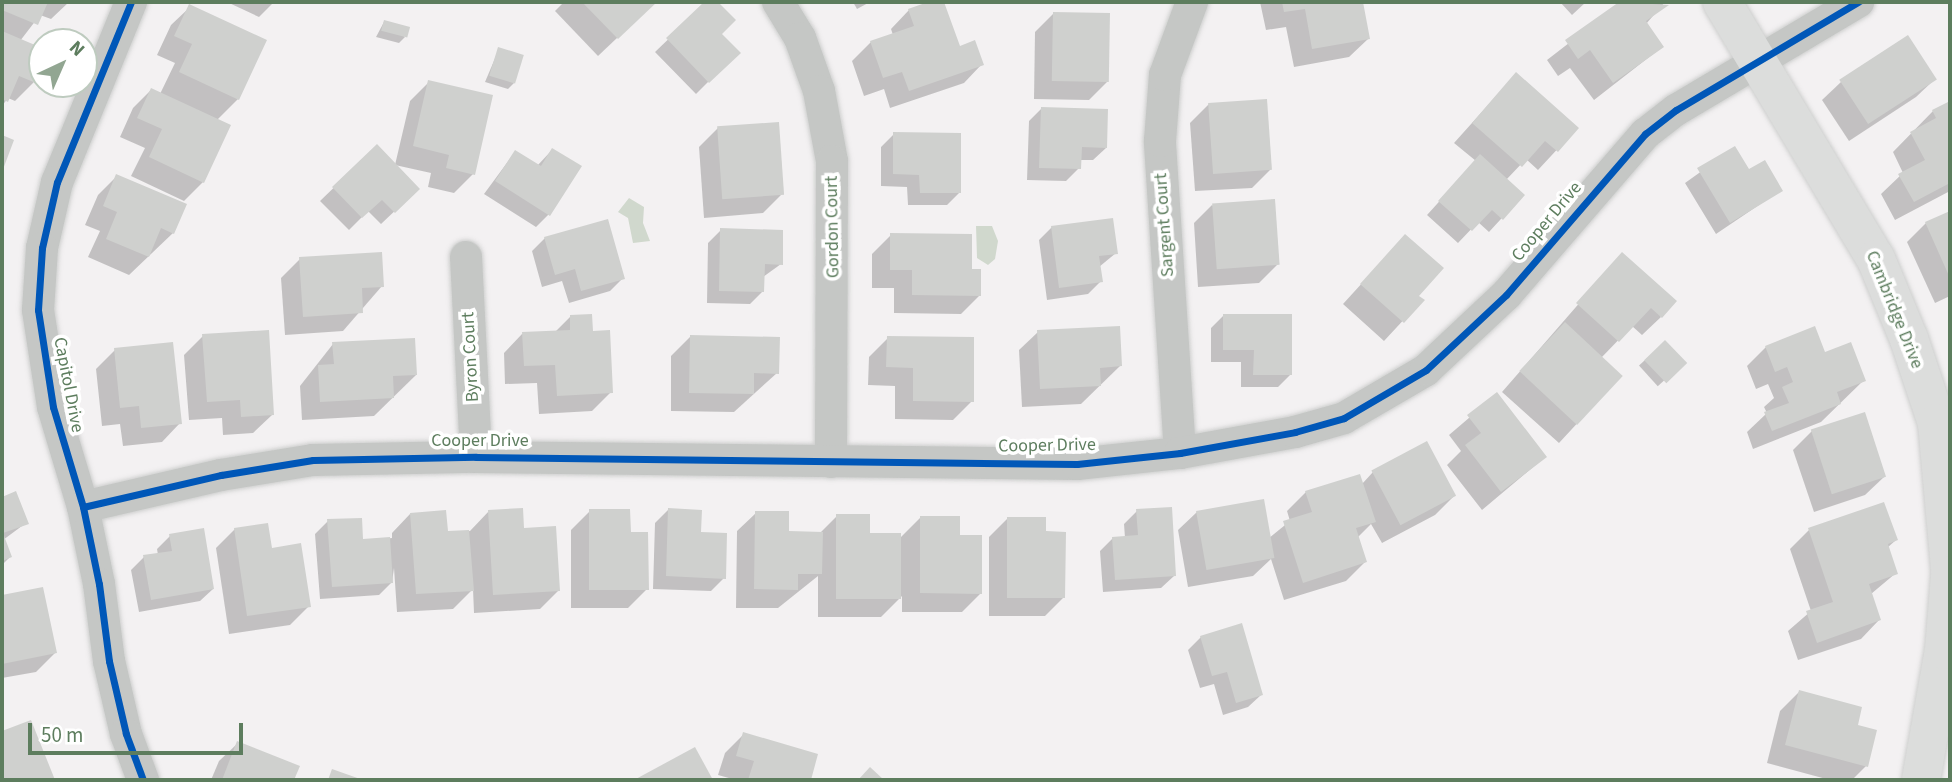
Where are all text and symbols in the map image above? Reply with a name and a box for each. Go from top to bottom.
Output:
north arrow [28,28,98,98]
text: N [63,35,90,63]
street label: Sargent Court [1151,172,1179,278]
street label: Gordon Court [821,176,845,278]
street label: Cooper Drive [1507,178,1587,266]
street label: Cambridge Drive [1861,248,1927,372]
street label: Byron Court [458,311,484,403]
street label: Capitol Drive [48,336,88,434]
street label: Cooper Drive [431,430,529,452]
street label: Cooper Drive [998,434,1096,458]
scale bar [32,708,247,752]
text: 50 m [41,720,83,750]

